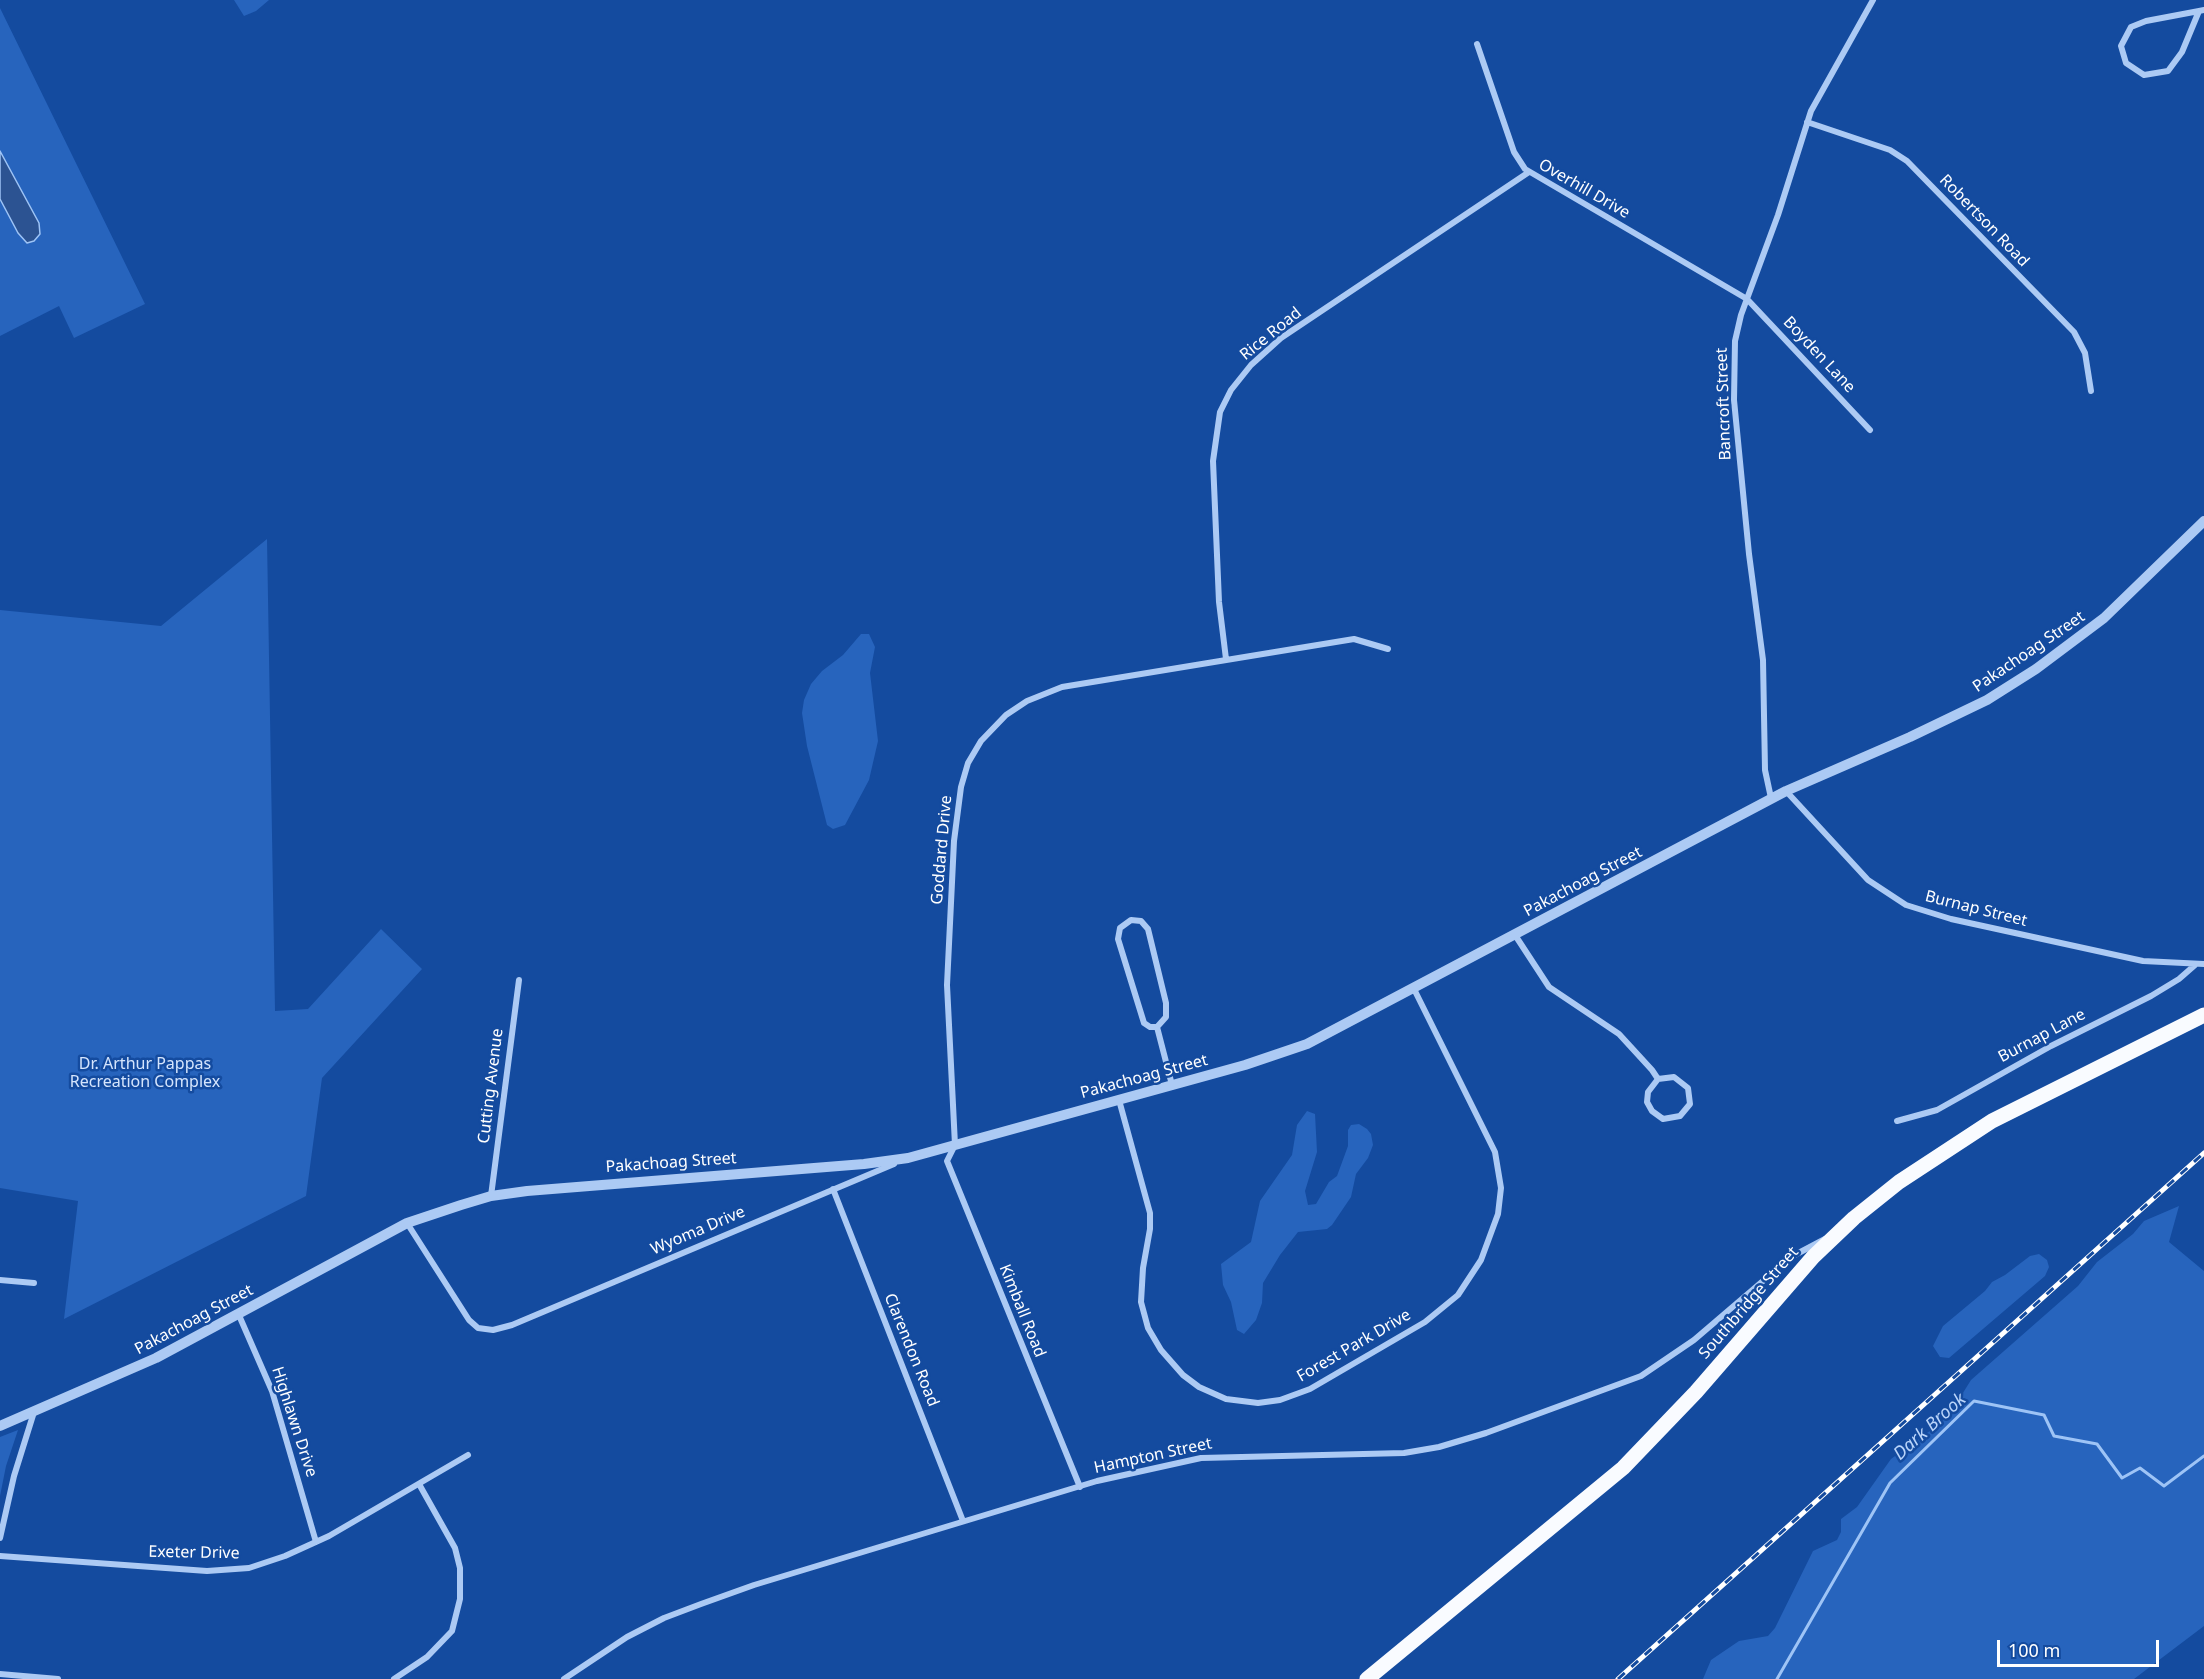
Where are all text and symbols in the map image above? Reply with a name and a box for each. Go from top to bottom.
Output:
street label: Overhill Drive [1535,155,1633,223]
street label: Robertson Road [1935,171,2033,271]
street label: Rice Road [1236,303,1306,365]
street label: Boyden Lane [1779,313,1859,397]
street label: Bancroft Street [1712,347,1736,461]
street label: Pakachoag Street [1969,607,2089,697]
street label: Goddard Drive [928,794,956,906]
street label: Pakachoag Street [1521,843,1645,921]
street label: Burnap Street [1923,887,2029,931]
street label: Burnap Lane [1995,1005,2089,1067]
street label: Cutting Avenue [474,1027,508,1145]
street label: Pakachoag Street [1078,1051,1210,1103]
park label: Dr. Arthur Pappas Recreation Complex [70,1054,220,1092]
street label: Pakachoag Street [605,1149,737,1177]
street label: Wyoma Drive [648,1203,748,1259]
street label: Southbridge Street [1695,1243,1803,1363]
street label: Kimball Road [995,1262,1049,1360]
street label: Pakachoag Street [132,1281,256,1359]
street label: Clarendon Road [880,1291,942,1409]
street label: Forest Park Drive [1294,1306,1414,1386]
street label: Highlawn Drive [267,1364,321,1480]
water label: Dark Brook [1889,1389,1971,1465]
street label: Hampton Street [1092,1434,1214,1478]
street label: Exeter Drive [148,1543,240,1563]
scale bar [2000,1628,2162,1666]
text: 100 m [2008,1638,2060,1662]

